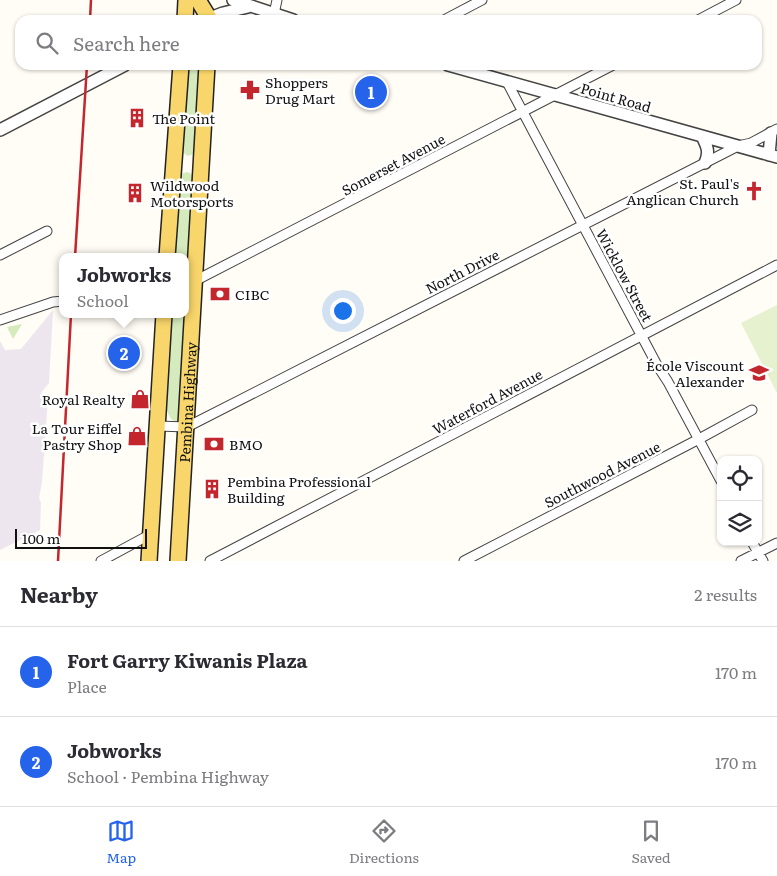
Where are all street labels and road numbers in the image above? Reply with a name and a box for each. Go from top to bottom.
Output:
street label: Point Road [578,77,654,117]
street label: Somerset Avenue [338,128,448,200]
street label: Wicklow Street [592,225,658,325]
street label: North Drive [422,244,502,298]
street label: Pembina Highway [174,340,201,463]
street label: Waterford Avenue [428,364,546,438]
street label: Southwood Avenue [540,436,664,512]

